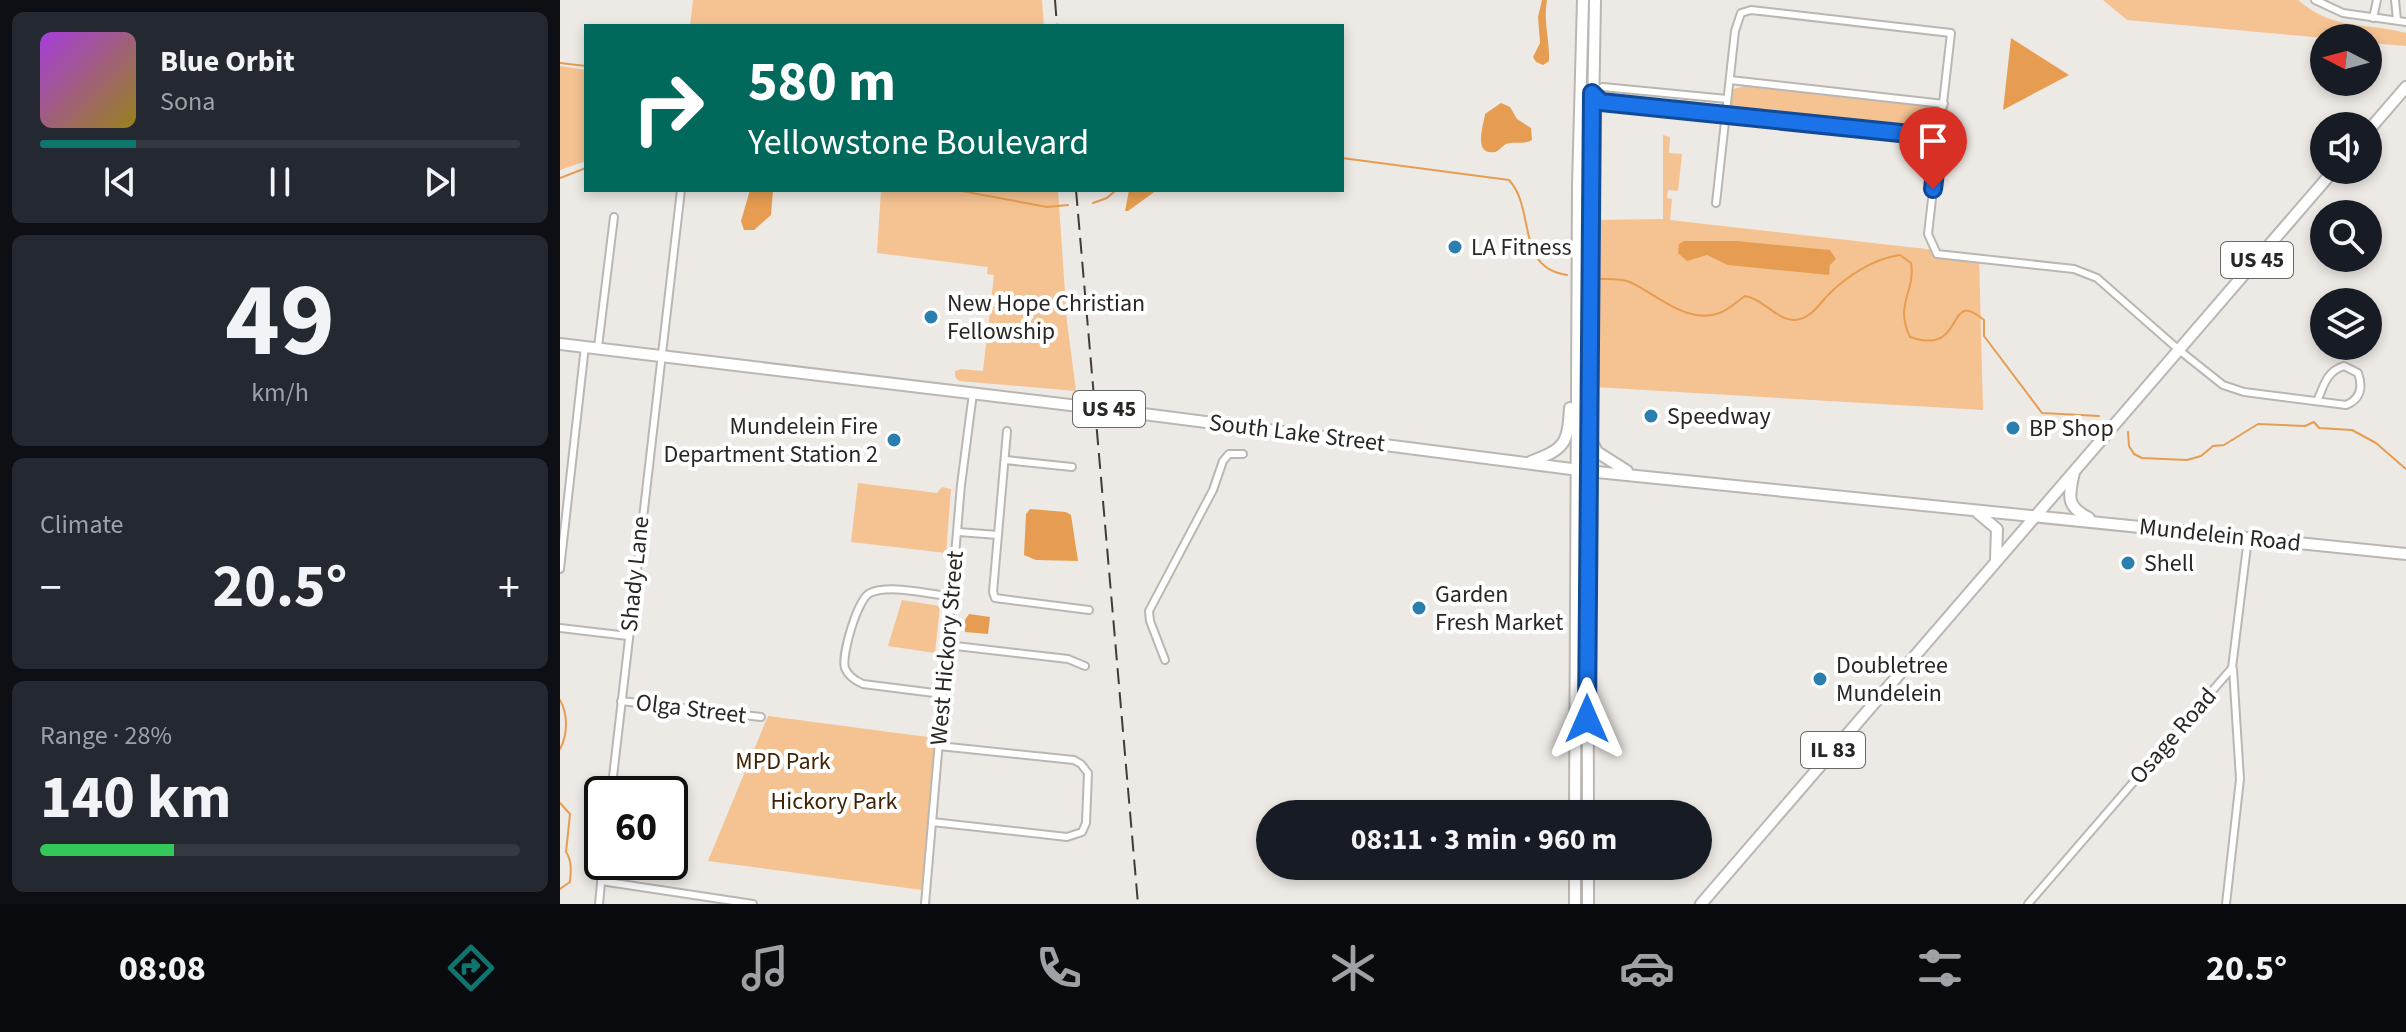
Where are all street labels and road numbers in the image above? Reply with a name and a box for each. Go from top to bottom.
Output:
road number: US 45 [2221,242,2293,278]
road number: US 45 [1073,391,1145,427]
street label: South Lake Street [1207,405,1387,461]
street label: Mundelein Road [2137,509,2303,561]
street label: Shady Lane [612,514,658,634]
street label: West Hickory Street [921,549,973,747]
street label: Osage Road [2121,680,2225,792]
street label: Olga Street [634,685,748,733]
road number: IL 83 [1801,732,1865,768]

